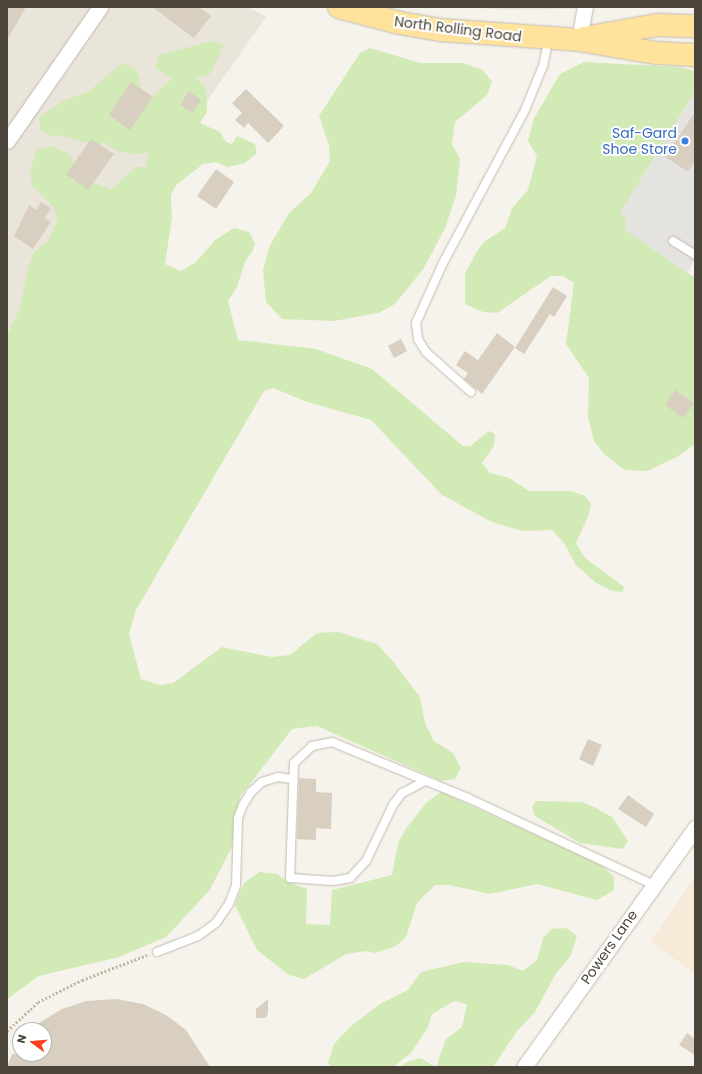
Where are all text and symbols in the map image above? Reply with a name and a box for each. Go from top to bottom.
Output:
street label: North Rolling Road [393,13,523,45]
place label: Saf-Gard Shoe Store [602,125,677,158]
marker: Saf-Gard Shoe Store [680,136,690,146]
street label: Powers Lane [577,907,641,987]
north arrow [12,1022,52,1062]
text: N [13,1033,30,1045]

